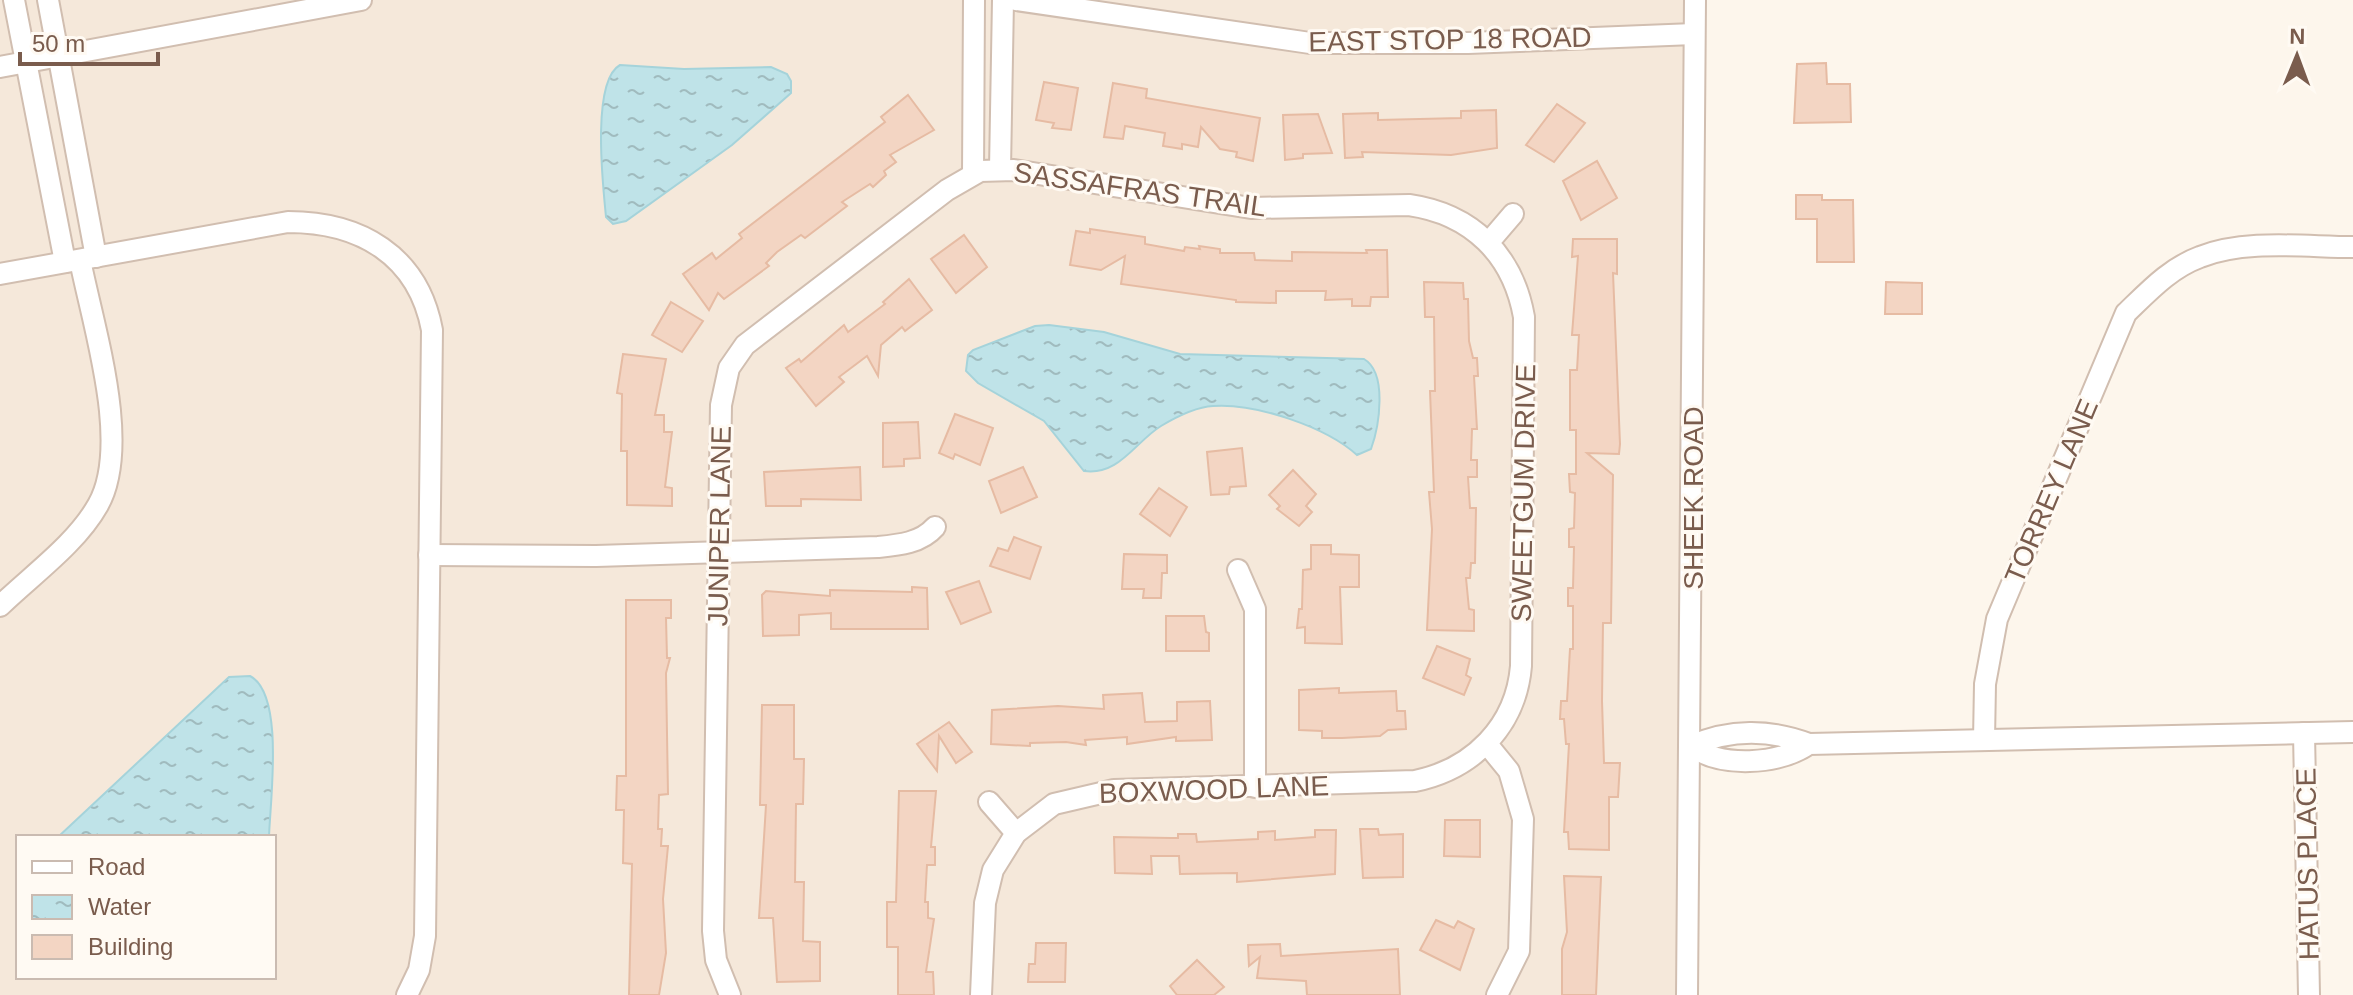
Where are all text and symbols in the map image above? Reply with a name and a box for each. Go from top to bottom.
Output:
scale bar [20,16,158,66]
north arrow [2257,16,2337,96]
street label: EAST STOP 18 ROAD [1308,22,1592,57]
text: N [2289,24,2306,49]
text: 50 m [32,30,85,57]
street label: SASSAFRAS TRAIL [1012,156,1268,223]
street label: SWEETGUM DRIVE [1506,364,1541,622]
street label: TORREY LANE [1999,395,2104,588]
street label: SHEEK ROAD [1678,406,1709,590]
street label: JUNIPER LANE [702,425,737,627]
street label: HATUS PLACE [2290,768,2325,960]
street label: BOXWOOD LANE [1098,770,1330,809]
legend [16,835,276,979]
text: Road [88,853,145,880]
text: Water [88,893,151,920]
text: Building [88,933,173,960]

